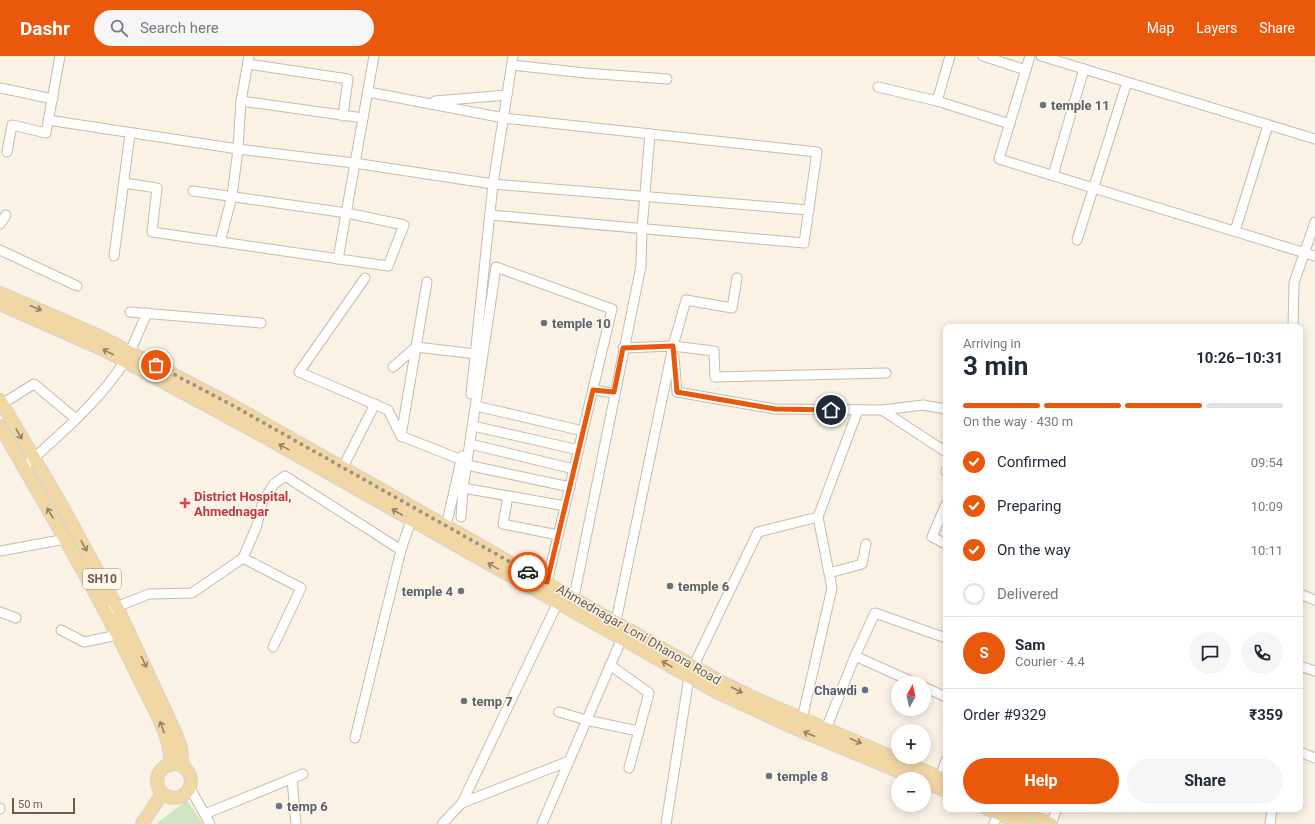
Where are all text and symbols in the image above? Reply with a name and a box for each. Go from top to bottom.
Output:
search box [94,10,374,46]
text: Dashr [20,17,70,40]
icon: search [108,17,130,39]
text: Search here [140,19,219,37]
text: Map [1147,20,1174,36]
text: Layers [1196,20,1237,36]
text: Share [1259,20,1295,36]
place label: temple 11 [1051,98,1110,113]
marker: temple 11 [1038,100,1048,110]
one-way arrow [30,304,42,312]
place label: temple 10 [552,316,611,331]
marker: temple 10 [539,318,549,328]
text: Arriving in [963,336,1021,351]
one-way arrow [102,348,114,356]
pin [139,348,173,382]
text: 10:26–10:31 [1196,349,1283,367]
text: 3 min [963,351,1028,381]
icon: bag [145,354,167,376]
pin [814,393,848,427]
icon: home [820,399,842,421]
text: On the way · 430 m [963,414,1073,429]
one-way arrow [16,428,24,440]
one-way arrow [278,443,290,451]
icon: check [963,451,985,473]
text: Confirmed [997,453,1067,471]
text: 09:54 [1251,455,1283,470]
place label: District Hospital, Ahmednagar [194,489,292,519]
icon: check [963,495,985,517]
marker: District Hospital, Ahmednagar [179,497,191,509]
text: Preparing [997,497,1061,515]
text: 10:09 [1251,499,1283,514]
one-way arrow [46,507,54,519]
one-way arrow [391,507,403,515]
icon: check [963,539,985,561]
one-way arrow [81,540,89,552]
text: On the way [997,541,1071,559]
text: 10:11 [1251,543,1283,558]
courier [508,552,548,592]
one-way arrow [487,561,499,569]
icon: car [517,561,539,583]
road number: SH10 [83,569,121,589]
place label: temple 6 [678,579,730,594]
street label: Ahmednagar Loni Dhanora Road [554,581,724,688]
marker: temple 6 [665,581,675,591]
place label: temple 4 [402,584,454,599]
text: Delivered [997,585,1059,603]
marker: temple 4 [456,586,466,596]
button: chat [1189,632,1231,674]
button: phone [1241,632,1283,674]
text: Sam [1015,636,1045,654]
text: S [979,644,989,662]
text: Courier · 4.4 [1015,654,1085,669]
one-way arrow [141,655,148,667]
one-way arrow [661,660,673,668]
north arrow [891,676,931,716]
map controls [891,676,931,812]
place label: Chawdi [814,683,857,698]
marker: Chawdi [860,685,870,695]
one-way arrow [730,686,742,694]
place label: temp 7 [472,694,513,709]
marker: temp 7 [459,696,469,706]
text: Order #9329 [963,706,1046,724]
text: ₹359 [1249,706,1283,724]
one-way arrow [157,722,165,734]
button: + [891,724,931,764]
one-way arrow [803,729,815,737]
one-way arrow [849,738,861,746]
button: Help [963,758,1119,804]
button: Share [1127,758,1283,804]
place label: temple 8 [777,769,828,784]
marker: temple 8 [764,771,774,781]
button: − [891,772,931,812]
scale bar [12,796,75,815]
text: 50 m [18,798,43,811]
place label: temp 6 [287,799,328,814]
marker: temp 6 [274,801,284,811]

